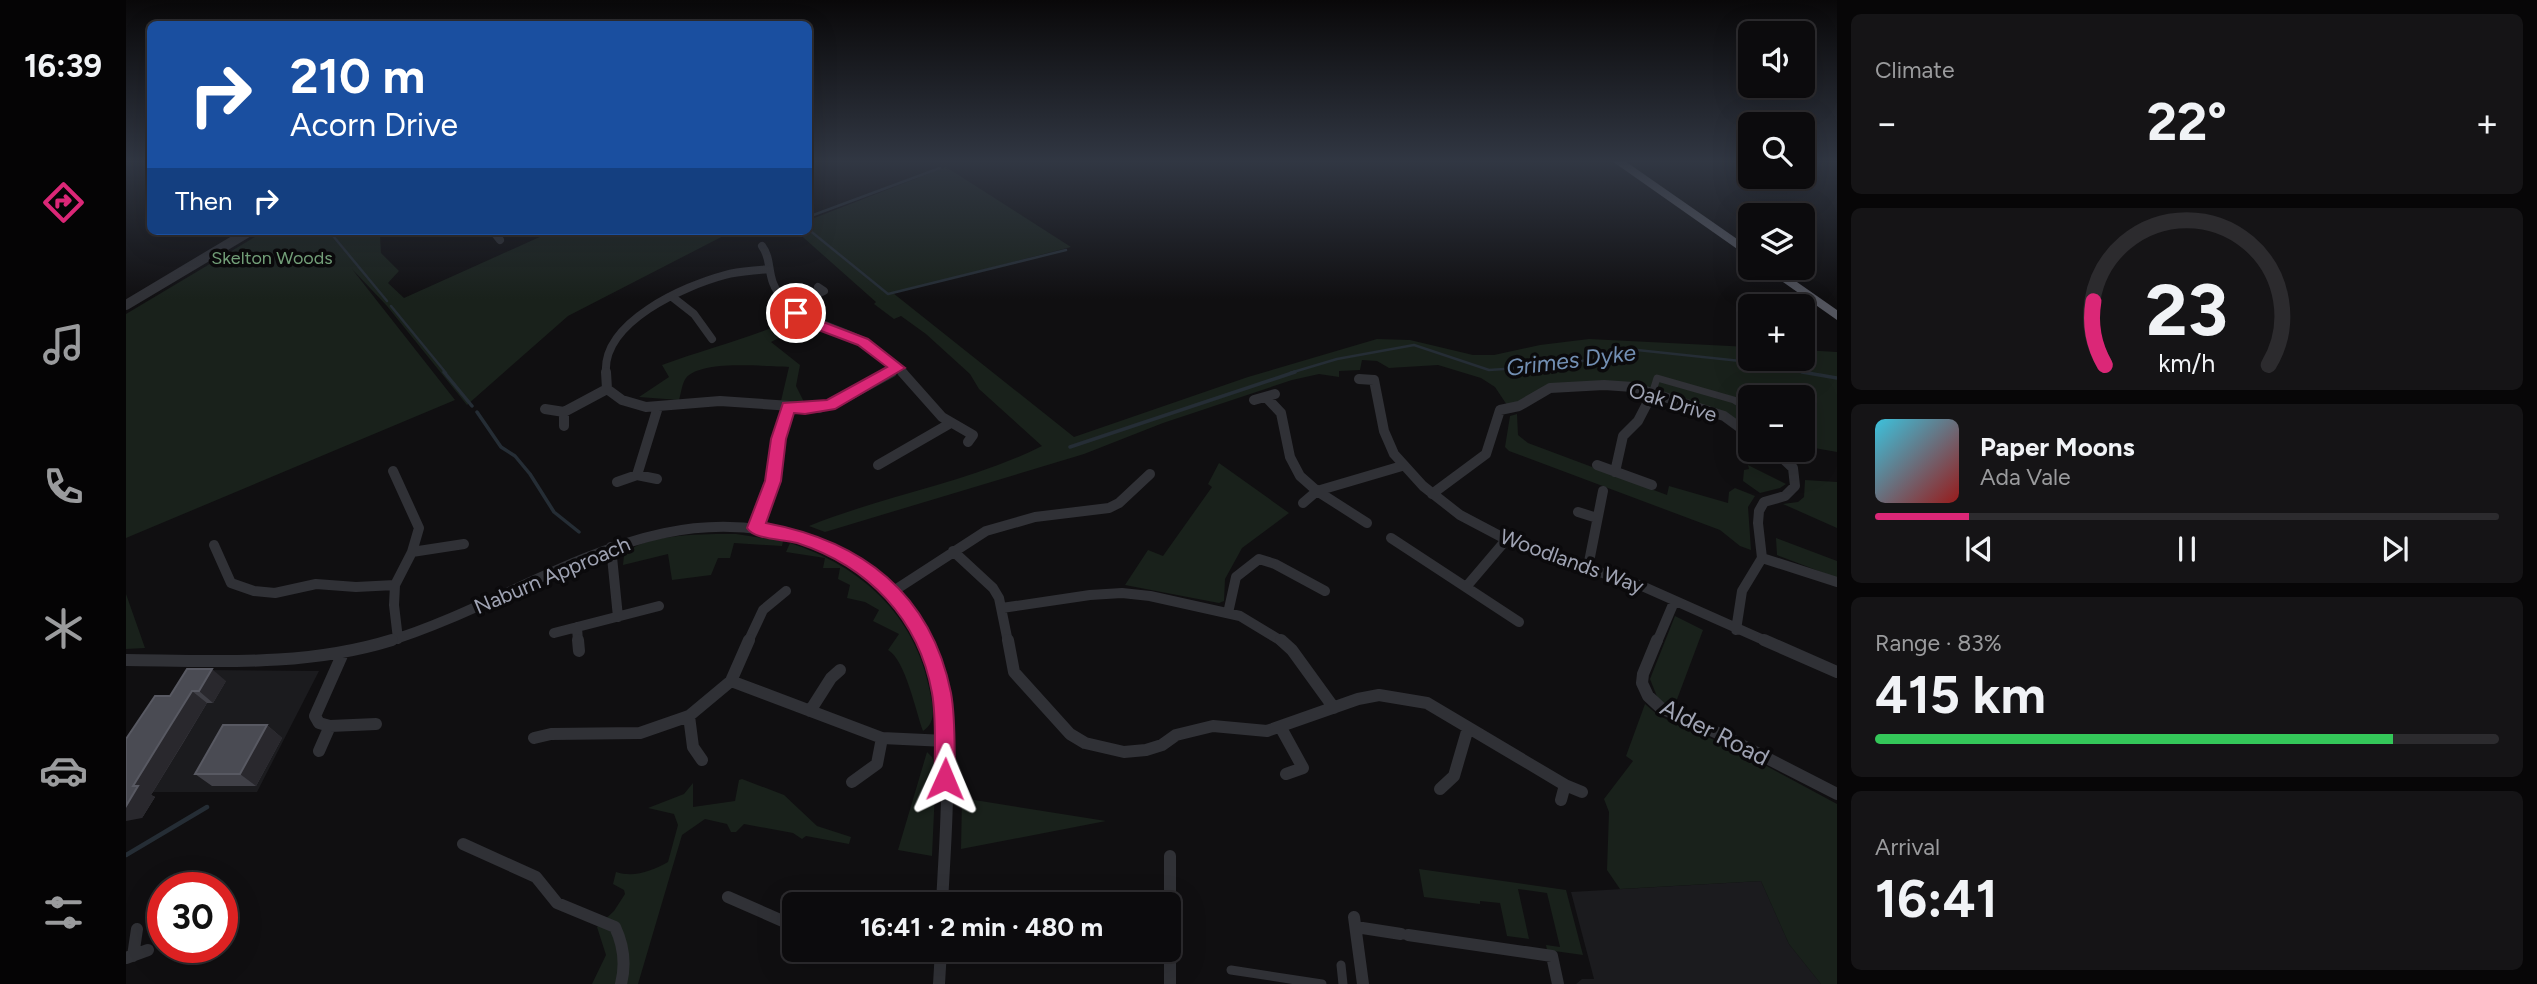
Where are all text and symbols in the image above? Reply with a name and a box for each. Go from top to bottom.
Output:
map controls [1738,21,1815,462]
button: sound [1738,21,1815,98]
text: 210 m [290,46,425,105]
text: 16:39 [24,47,102,85]
icon: right [175,49,266,140]
text: Climate [1875,56,1954,84]
text: 22° [2147,91,2227,153]
text: − [1875,100,1899,146]
text: + [2475,100,2499,146]
text: Acorn Drive [290,106,458,144]
button: search [1738,112,1815,189]
icon: directions [39,178,88,227]
icon: right [247,182,285,220]
text: Then [175,185,233,217]
button: layers [1738,203,1815,280]
park label: Skelton Woods [211,247,333,269]
text: 23 [2146,266,2228,353]
pin [766,283,826,343]
icon: arrive [777,294,815,332]
button: + [1738,294,1815,371]
icon: music [39,320,88,369]
water label: Grimes Dyke [1504,338,1638,382]
text: km/h [2158,347,2216,377]
street label: Oak Drive [1626,377,1720,427]
button: − [1738,385,1815,462]
text: Paper Moons [1980,431,2135,463]
icon: phone [39,462,88,511]
text: Ada Vale [1980,463,2071,491]
street label: Woodlands Way [1497,523,1647,599]
icon: previous [1960,530,1998,568]
icon: pause [2168,530,2206,568]
icon: next [2376,530,2414,568]
street label: Naburn Approach [470,531,634,619]
icon: climate [39,604,88,653]
text: Range · 83% [1875,629,2002,657]
text: 415 km [1875,664,2046,726]
street label: Alder Road [1656,692,1774,772]
position arrow [908,742,982,816]
icon: car [39,746,88,795]
text: Arrival [1875,833,1940,861]
text: 16:41 [1875,868,1998,930]
speed limit sign: 30 [147,872,238,963]
icon: filters [39,888,88,937]
text: 16:41 · 2 min · 480 m [860,911,1103,943]

